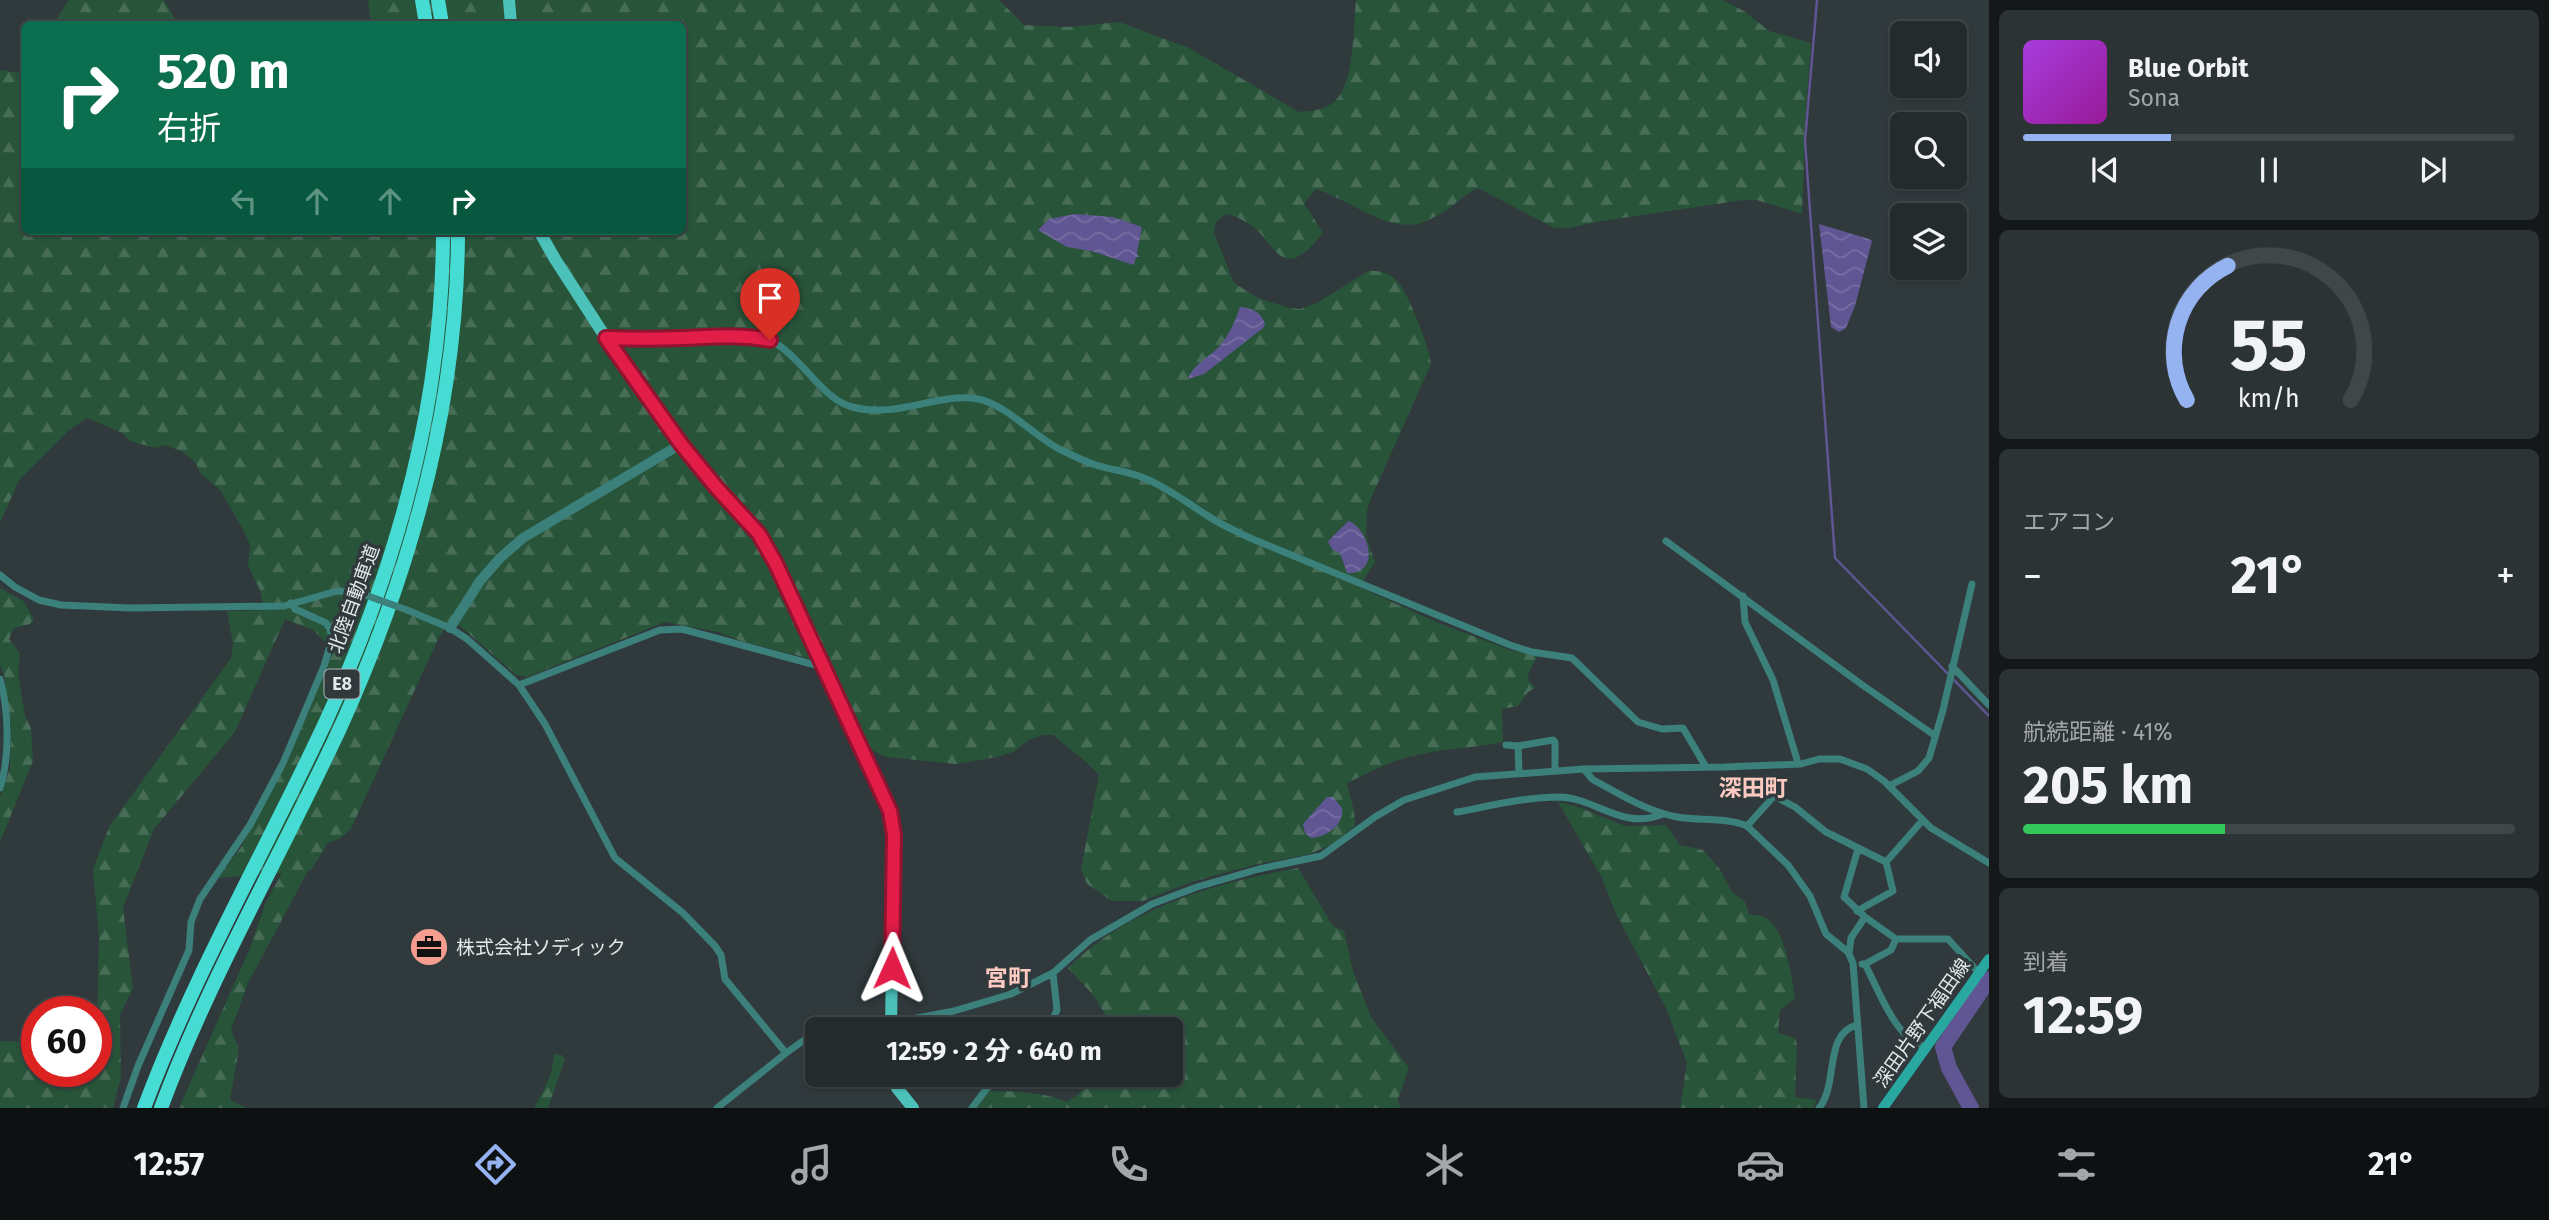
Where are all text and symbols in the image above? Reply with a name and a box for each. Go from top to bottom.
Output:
map controls [1890,21,1967,280]
button: sound [1890,21,1967,98]
text: 520 m [157,42,290,101]
icon: right [42,49,133,140]
text: Blue Orbit [2128,53,2248,84]
text: Sona [2128,84,2180,112]
text: 右折 [157,109,221,147]
button: search [1890,112,1967,189]
icon: previous [2086,151,2124,189]
icon: pause [2250,151,2288,189]
icon: next [2414,151,2452,189]
icon: left [225,182,263,220]
icon: ahead [298,182,336,220]
icon: ahead [371,182,409,220]
icon: right [444,182,482,220]
button: layers [1890,203,1967,280]
pin [740,268,800,340]
icon: arrive [751,279,789,317]
text: 55 [2230,303,2308,390]
text: km/h [2238,384,2300,414]
text: エアコン [2023,508,2115,536]
street label: 北陸自動車道 [324,541,384,657]
text: 21° [2231,544,2308,607]
text: − [2023,553,2042,599]
text: + [2496,553,2515,599]
road number: E8 [324,670,360,698]
text: 航続距離 · 41% [2023,718,2173,746]
text: 205 km [2023,754,2193,817]
district label: 深田町 [1719,774,1788,802]
office icon: 株式会社ソディック [408,926,450,968]
position arrow [855,931,929,1005]
place label: 株式会社ソディック [456,936,626,959]
text: 到着 [2023,948,2069,976]
street label: 深田片野下福田線 [1869,954,1975,1092]
district label: 宮町 [985,964,1031,992]
text: 12:59 [2023,984,2143,1047]
speed limit sign: 60 [21,996,112,1087]
text: 12:59 · 2 分 · 640 m [886,1036,1102,1067]
icon: directions [471,1140,520,1189]
icon: music [787,1140,836,1189]
icon: phone [1104,1140,1153,1189]
icon: climate [1420,1140,1469,1189]
icon: car [1736,1140,1785,1189]
icon: filters [2052,1140,2101,1189]
text: 12:57 [134,1145,204,1183]
text: 21° [2368,1145,2415,1183]

